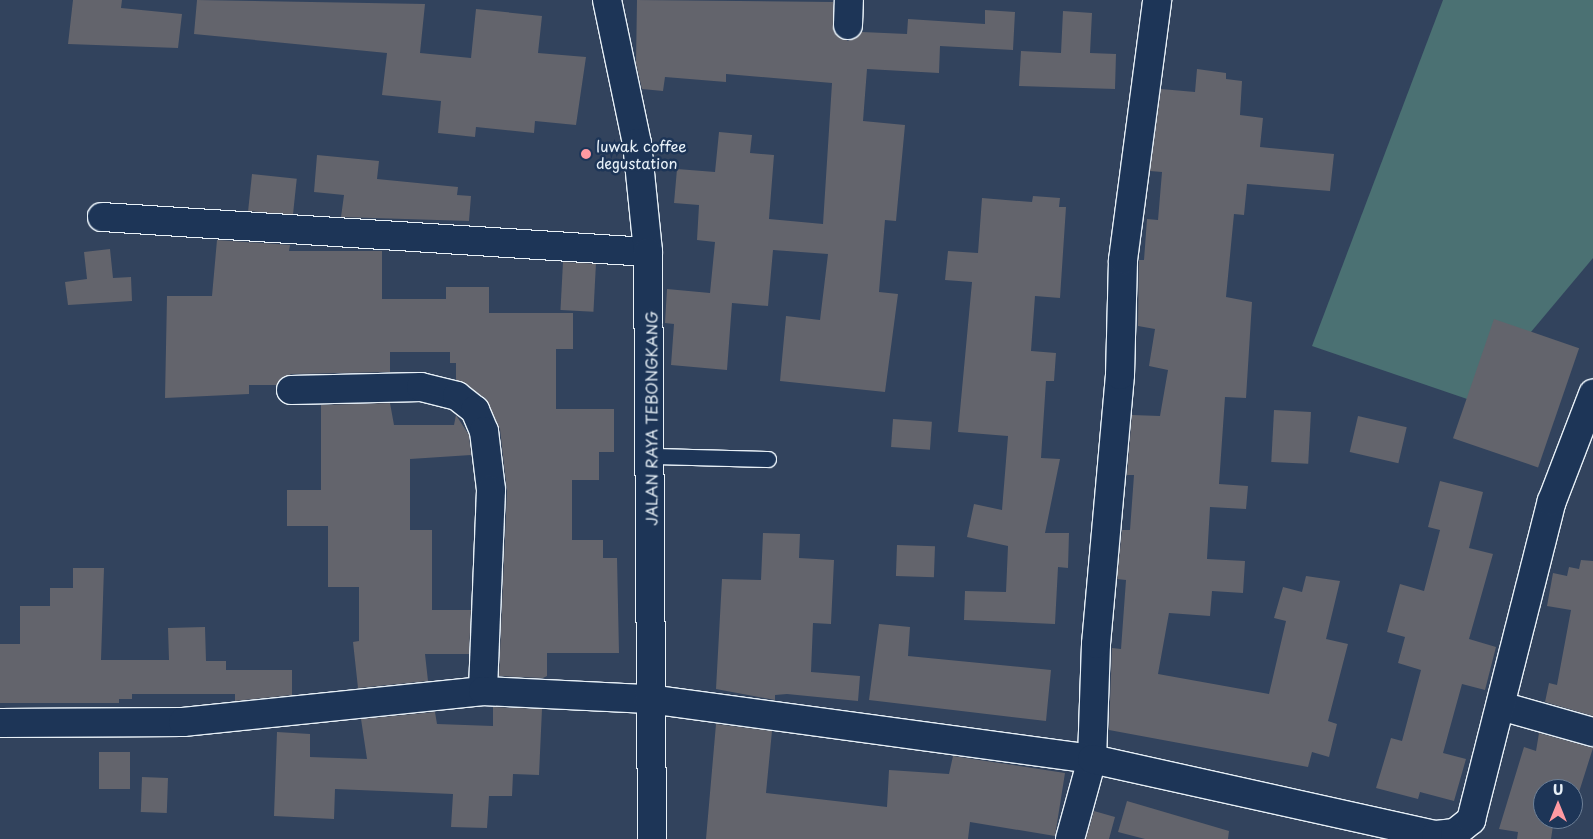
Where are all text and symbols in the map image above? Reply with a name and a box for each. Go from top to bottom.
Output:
place label: luwak coffee degustation [596,136,687,171]
marker: luwak coffee degustation [580,148,592,160]
street label: JALAN RAYA TEBONGKANG [642,311,660,525]
north arrow [1533,779,1583,829]
text: U [1553,779,1563,800]

